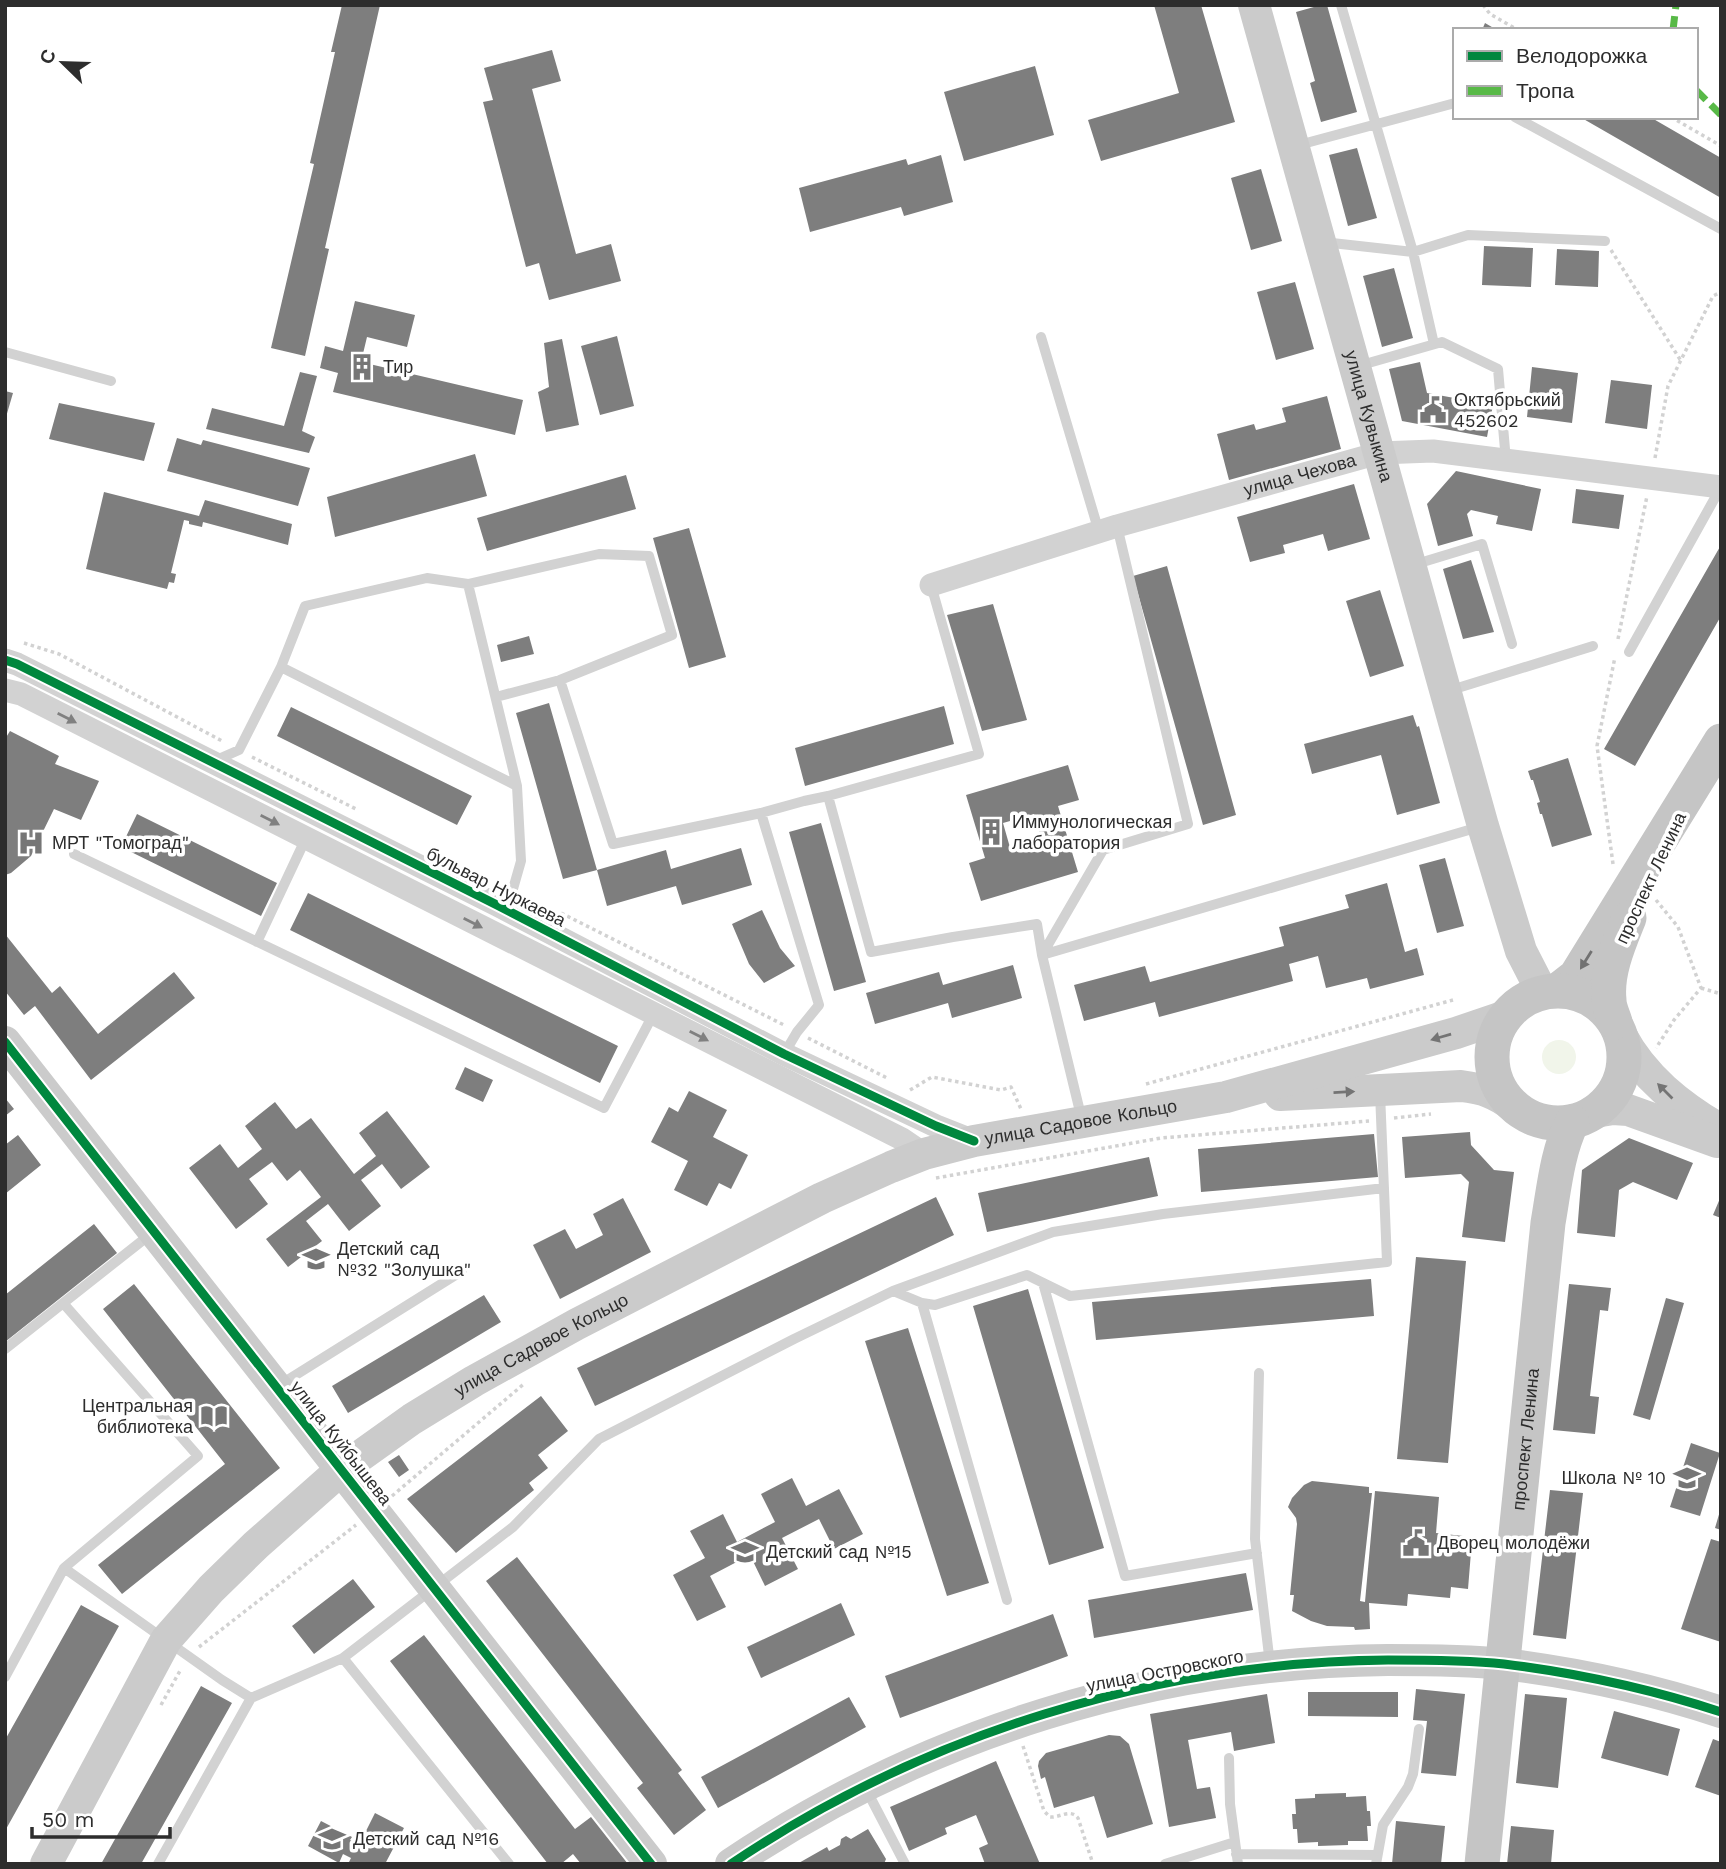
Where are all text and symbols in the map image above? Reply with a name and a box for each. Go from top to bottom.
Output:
north arrow [28,28,98,98]
legend [1453,28,1698,119]
text: Велодорожка [1516,43,1647,68]
text: С [35,45,61,67]
text: Тропа [1516,78,1574,103]
street label: улица Кувыкина [1341,348,1398,485]
building icon: Тир [347,352,377,382]
place label: Тир [383,356,413,377]
place label: Октябрьский 452602 [1454,389,1561,431]
public building icon: Октябрьский 452602 [1418,395,1448,425]
street label: улица Чехова [1241,449,1359,500]
one-way arrow [57,712,77,723]
street label: проспект Ленина [1611,808,1691,947]
place label: Иммунологическая лаборатория [1012,811,1172,853]
one-way arrow [260,815,280,826]
building icon: Иммунологическая лаборатория [976,817,1006,847]
hospital icon: МРТ "Томоград" [16,828,46,858]
place label: МРТ "Томоград" [52,832,189,853]
street label: бульвар Нуркаева [423,842,570,931]
one-way arrow [464,916,484,928]
one-way arrow [1580,950,1593,969]
one-way arrow [689,1030,709,1042]
one-way arrow [1430,1032,1452,1043]
one-way arrow [1657,1083,1674,1099]
one-way arrow [1333,1086,1355,1097]
street label: улица Садовое Кольцо [983,1095,1179,1149]
place label: Детский сад №32 "Золушка" [337,1238,471,1280]
school or university icon: Детский сад №32 "Золушка" [301,1244,331,1274]
street label: улица Садовое Кольцо [450,1288,632,1401]
street label: проспект Ленина [1507,1366,1543,1511]
street label: улица Куйбышева [286,1376,397,1510]
place label: Центральная библиотека [82,1395,194,1437]
library icon: Центральная библиотека [199,1401,229,1431]
school or university icon: Школа № 10 [1672,1463,1702,1493]
place label: Школа № 10 [1561,1467,1666,1488]
public building icon: Дворец молодёжи [1401,1528,1431,1558]
place label: Дворец молодёжи [1437,1532,1590,1553]
school or university icon: Детский сад №15 [730,1537,760,1567]
place label: Детский сад №15 [766,1541,912,1562]
street label: улица Островского [1085,1645,1245,1696]
scale bar [32,1796,170,1840]
text: 50 m [42,1807,94,1832]
school or university icon: Детский сад №16 [317,1824,347,1854]
place label: Детский сад №16 [353,1828,499,1849]

